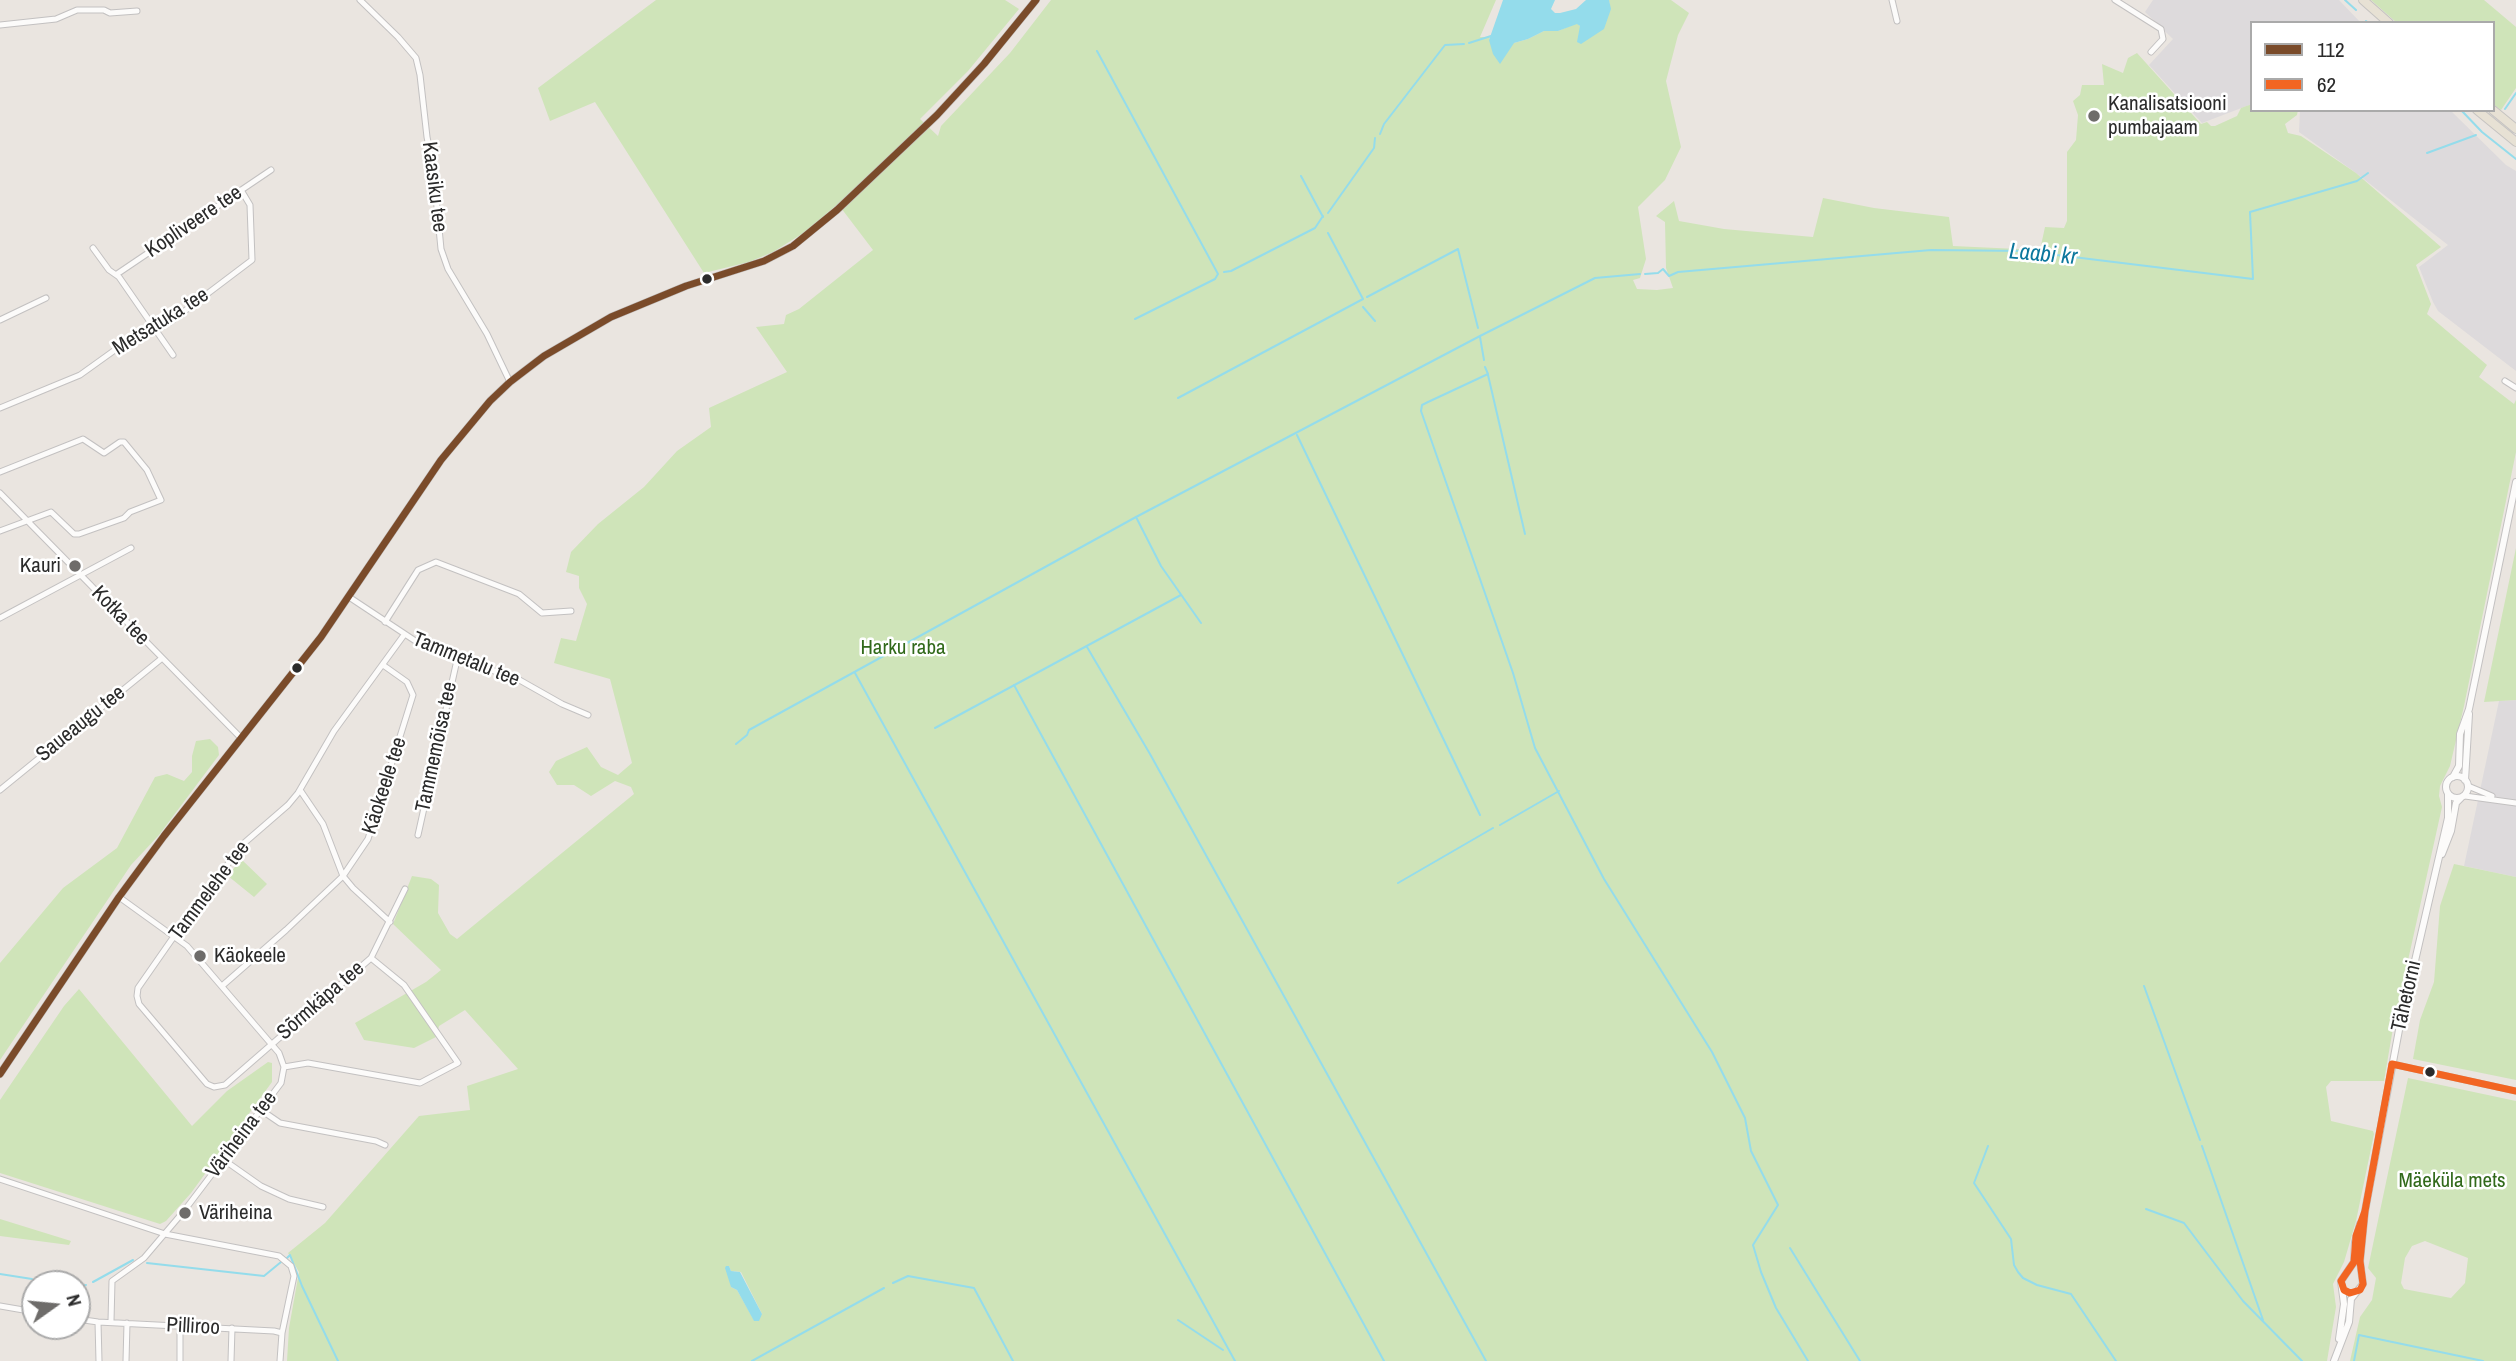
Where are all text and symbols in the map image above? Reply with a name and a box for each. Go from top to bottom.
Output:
legend [2250,21,2495,112]
text: 112 [2317,35,2344,64]
text: 62 [2317,70,2336,99]
place label: Kanalisatsiooni pumbajaam [2108,91,2227,141]
marker: Kanalisatsiooni pumbajaam [2086,108,2102,124]
street label: Kaasiku tee [416,140,452,234]
street label: Kopliveere tee [141,181,247,263]
water label: Laabi kr [2008,238,2078,272]
unlabelled marker [700,272,714,286]
street label: Metsatuka tee [108,283,214,361]
place label: Kauri [20,553,61,579]
marker: Kauri [67,558,83,574]
street label: Kotka tee [86,581,154,651]
street label: Tammetalu tee [409,627,523,693]
park label: Harku raba [860,635,946,661]
unlabelled marker [290,661,304,675]
street label: Saueaugu tee [31,680,131,768]
street label: Tammemõisa tee [411,680,463,814]
street label: Käokeele tee [357,734,413,838]
street label: Tammelehe tee [164,836,256,946]
place label: Käokeele [214,943,286,969]
marker: Käokeele [192,948,208,964]
street label: Sõrmkäpa tee [272,956,370,1046]
street label: Tähetorni [2387,958,2427,1034]
unlabelled marker [2423,1065,2437,1079]
street label: Väriheina tee [201,1087,283,1183]
park label: Mäeküla mets [2398,1168,2506,1194]
place label: Väriheina [199,1200,272,1226]
marker: Väriheina [177,1205,193,1221]
north arrow [21,1270,91,1340]
text: N [60,1291,88,1309]
street label: Pilliroo [166,1313,220,1341]

